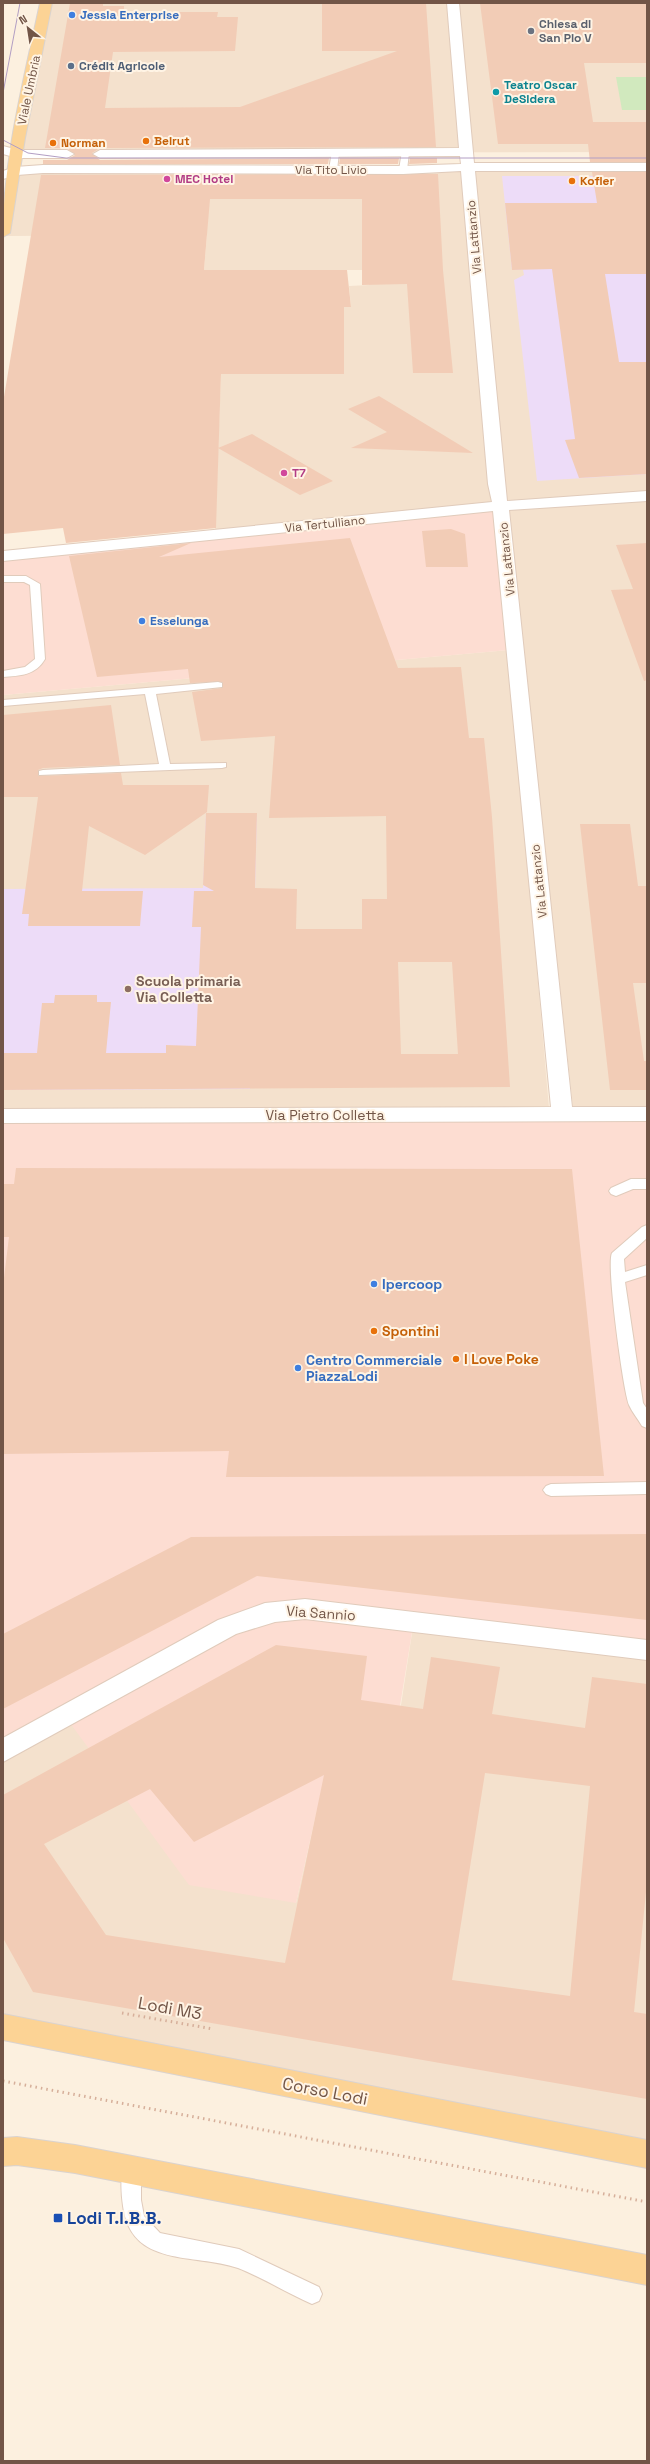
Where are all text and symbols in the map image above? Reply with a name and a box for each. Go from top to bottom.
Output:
place label: Jessia Enterprise [80,7,179,23]
north arrow [8,8,48,48]
marker: Jessia Enterprise [67,10,77,20]
text: N [16,11,30,27]
place label: Chiesa di San Pio V [539,16,592,46]
marker: Chiesa di San Pio V [526,26,536,36]
street label: Viale Umbria [14,54,44,126]
place label: Crédit Agricole [79,58,165,74]
marker: Crédit Agricole [66,61,76,71]
place label: Teatro Oscar DeSidera [504,77,577,107]
marker: Teatro Oscar DeSidera [491,87,501,97]
place label: Beirut [154,133,190,149]
place label: Norman [61,135,106,151]
marker: Beirut [141,136,151,146]
marker: Norman [48,138,58,148]
street label: Via Tito Livio [295,162,367,178]
place label: MEC Hotel [175,171,233,187]
place label: Kofler [580,173,615,189]
marker: MEC Hotel [162,174,172,184]
marker: Kofler [567,176,577,186]
street label: Via Lattanzio [463,199,485,275]
place label: T7 [292,465,306,481]
marker: T7 [279,468,289,478]
street label: Via Tertulliano [284,512,366,536]
street label: Via Lattanzio [495,521,519,597]
place label: Esselunga [150,613,209,629]
marker: Esselunga [137,616,147,626]
street label: Via Lattanzio [527,843,551,919]
place label: Scuola primaria Via Colletta [136,972,241,1006]
marker: Scuola primaria Via Colletta [123,984,133,994]
street label: Via Pietro Colletta [265,1106,385,1124]
place label: Ipercoop [382,1275,442,1293]
marker: Ipercoop [369,1279,379,1289]
place label: Spontini [382,1322,439,1340]
marker: Spontini [369,1326,379,1336]
place label: I Love Poke [464,1350,539,1368]
place label: Centro Commerciale PiazzaLodi [306,1351,442,1385]
marker: I Love Poke [451,1354,461,1364]
marker: Centro Commerciale PiazzaLodi [293,1363,303,1373]
street label: Via Sannio [286,1602,356,1624]
street label: Lodi M3 [136,1992,204,2024]
street label: Corso Lodi [281,2072,369,2110]
place label: Lodi T.I.B.B. [67,2207,162,2229]
marker: Lodi T.I.B.B. [52,2212,64,2224]

